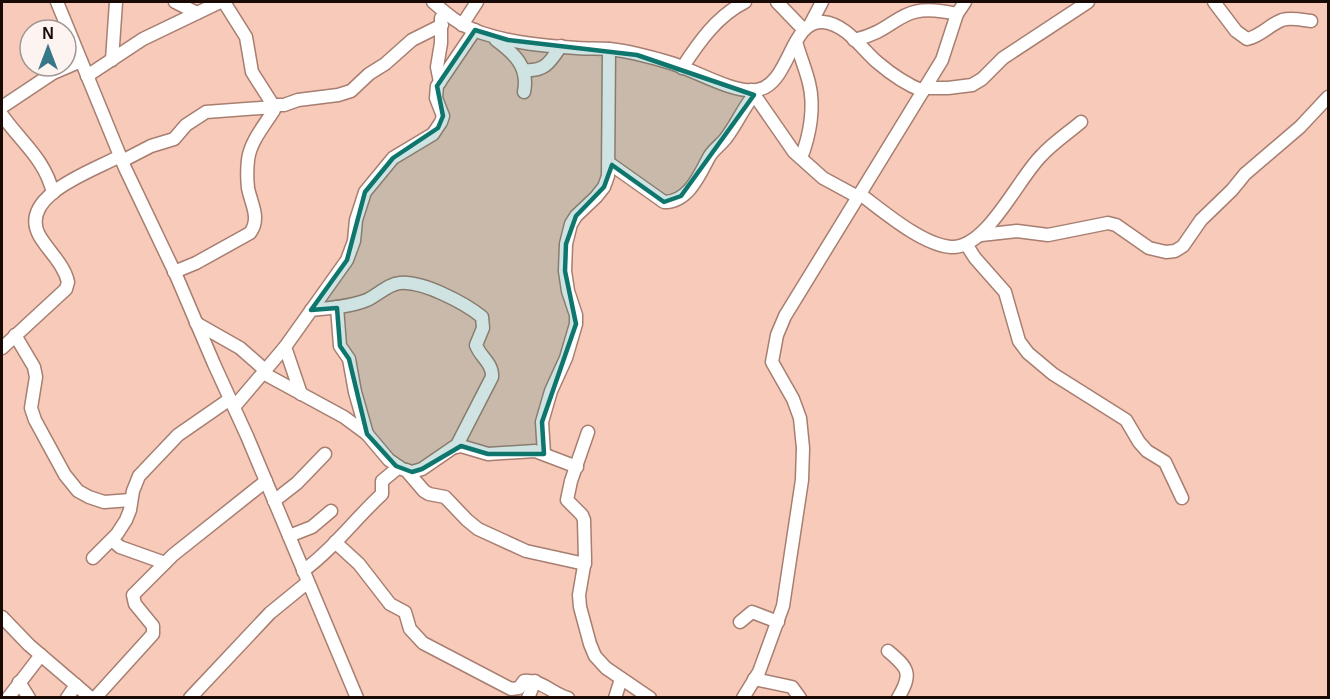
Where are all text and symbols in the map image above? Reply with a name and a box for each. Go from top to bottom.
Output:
north arrow [18,18,78,78]
text: N [42,25,54,42]

